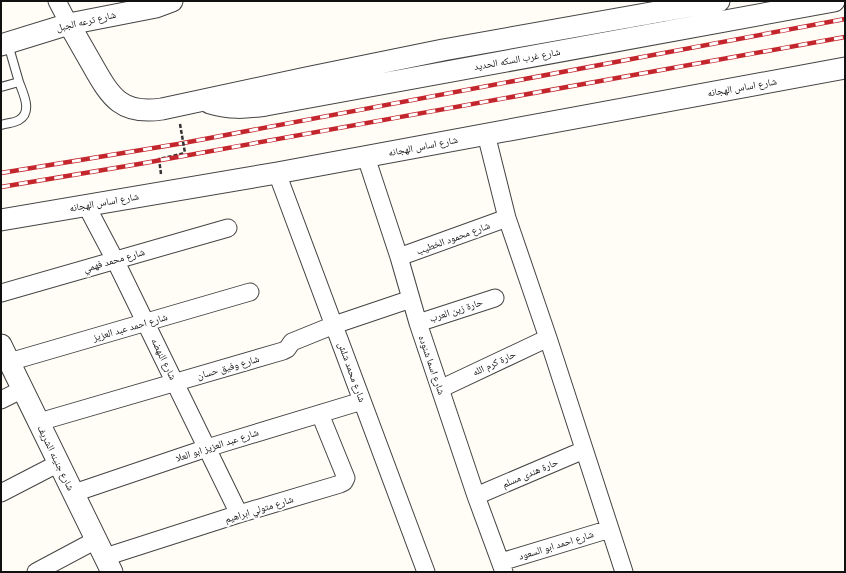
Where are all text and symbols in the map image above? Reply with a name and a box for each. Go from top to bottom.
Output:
street label: شارع ترعه الجبل [55,9,118,34]
street label: شارع غرب السكه الحديد [473,46,562,73]
street label: شارع اساس الهجانه [706,75,778,100]
street label: شارع اساس الهجانه [387,134,459,159]
street label: شارع اساس الهجانه [68,190,140,215]
street label: شارع محمود الخطيب [415,219,492,257]
street label: شارع محمد فهمي [82,246,147,276]
street label: حارة زين العرب [428,296,485,325]
street label: شارع احمد عبد العزيز [91,311,169,344]
street label: شارع اسما شنوده [416,334,447,397]
street label: شارع النهضه [148,336,179,382]
street label: شارع محمد شلش [335,340,368,404]
street label: حارة كرم الله [471,348,519,380]
street label: شارع وفيق حسان [196,353,261,382]
street label: شارع جنينه الشريف [35,424,77,493]
street label: شارع عبد العزيز ابو العلا [174,426,261,465]
street label: حارة هندى مسلم [500,456,561,492]
street label: شارع متولي ابراهيم [223,493,296,527]
street label: شارع احمد ابو السعود [517,528,596,563]

